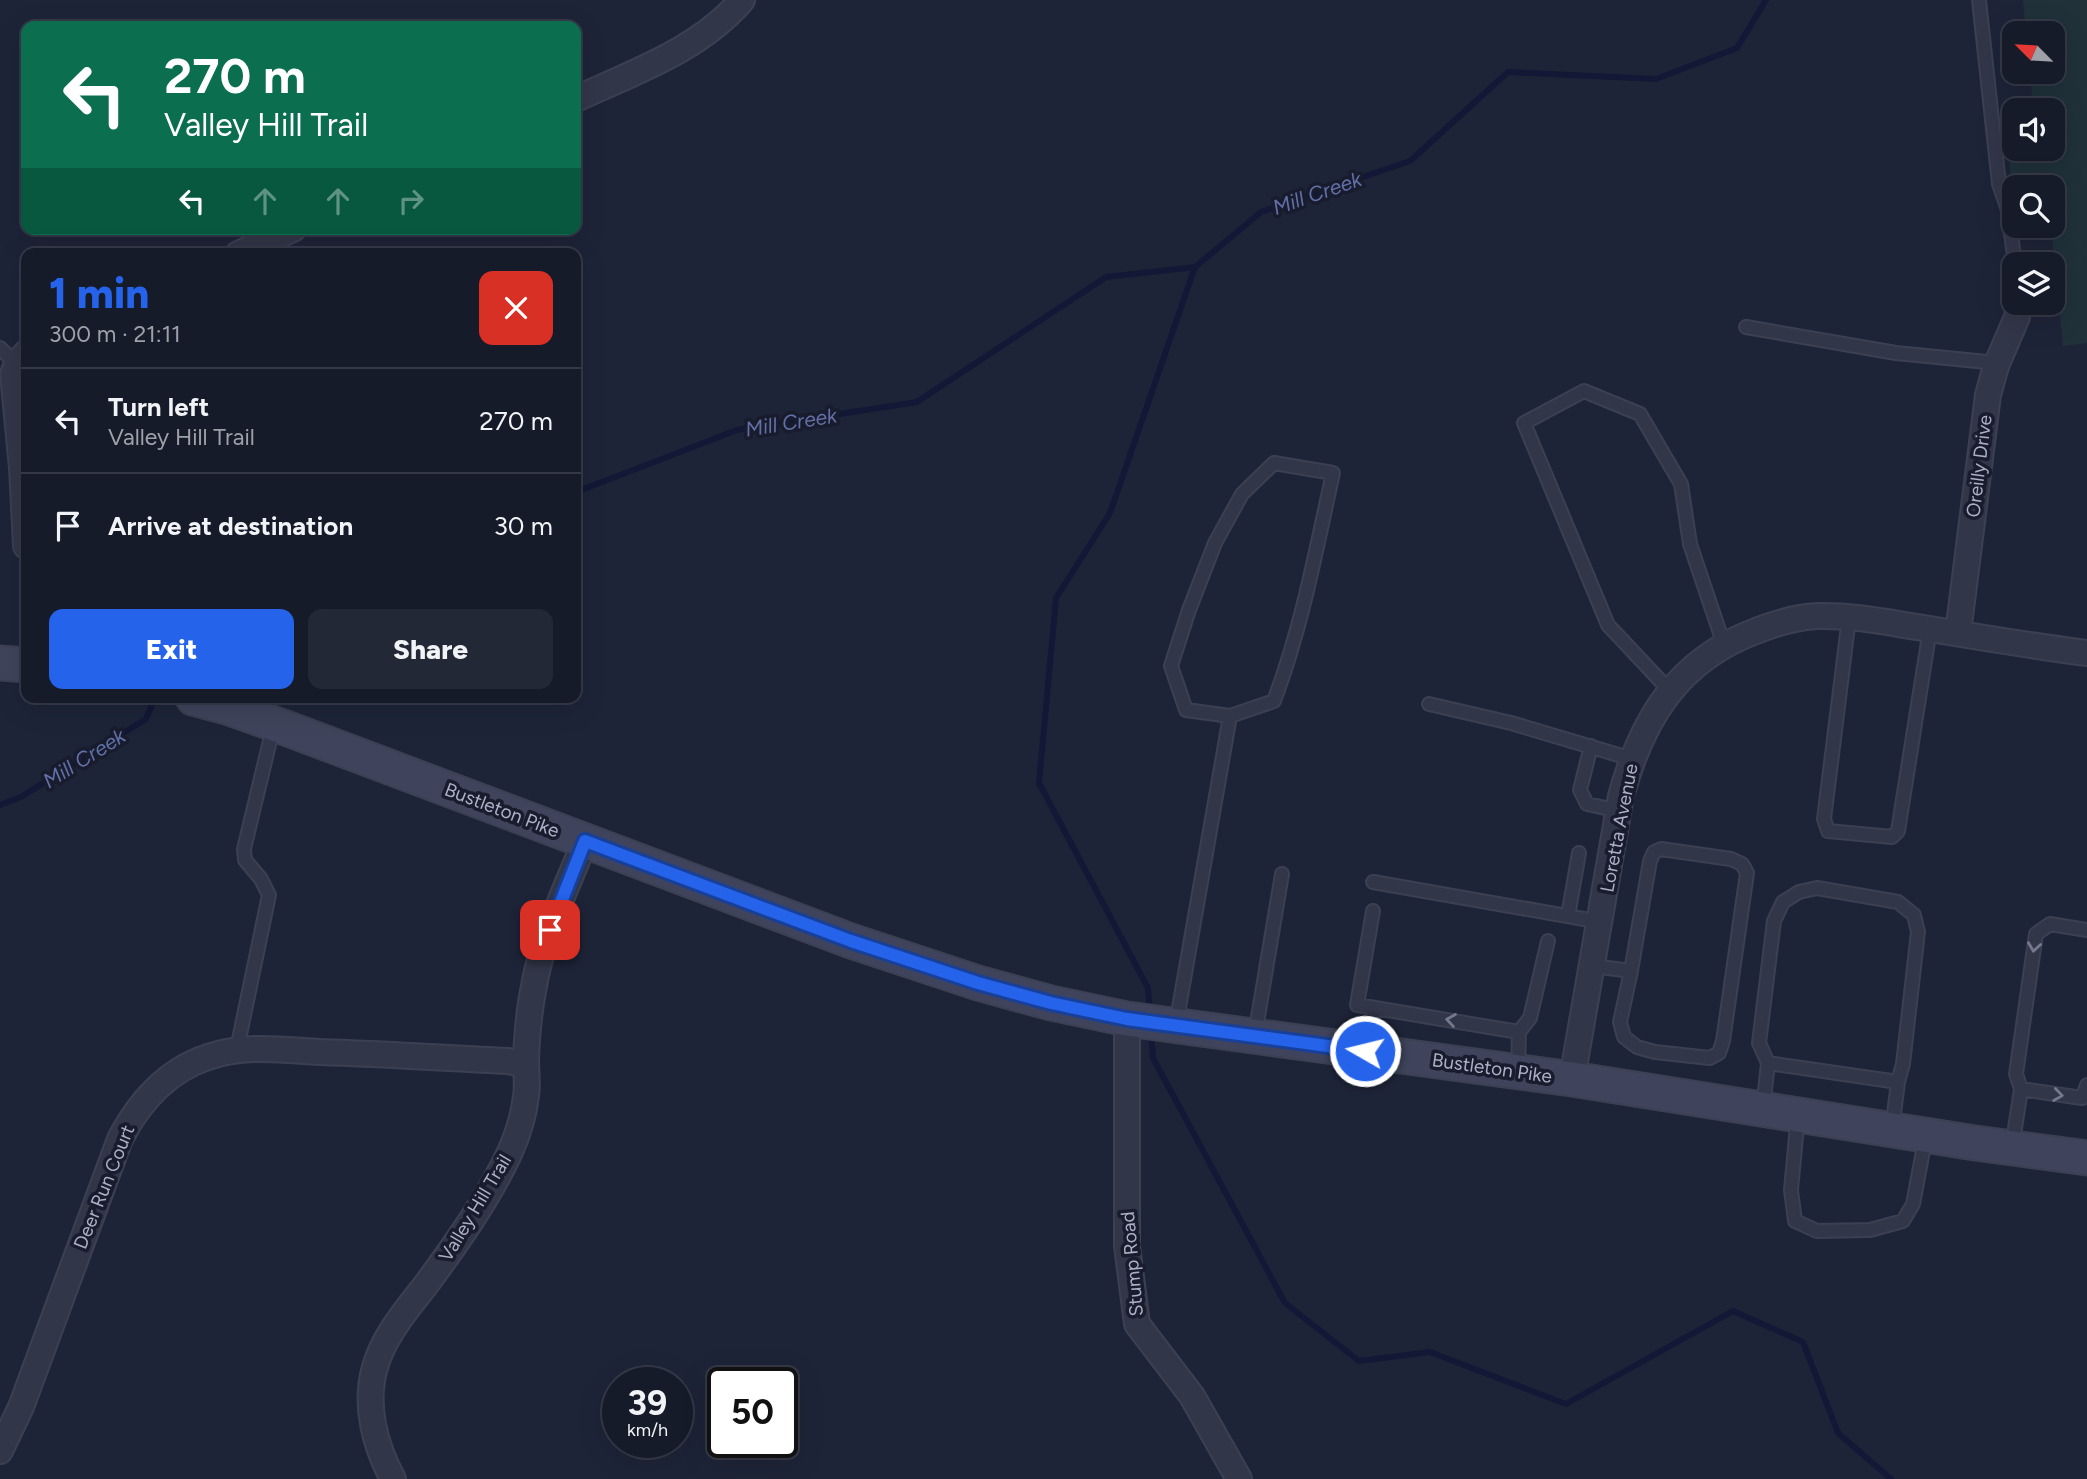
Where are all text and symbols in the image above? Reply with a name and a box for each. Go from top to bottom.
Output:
north arrow [2002,21,2065,84]
map controls [2002,21,2065,315]
text: 270 m [164,46,306,105]
icon: left [49,49,140,140]
button: sound [2002,98,2065,161]
text: Valley Hill Trail [164,106,368,144]
water label: Mill Creek [1269,166,1366,220]
button: search [2002,175,2065,238]
icon: left [173,182,211,220]
icon: ahead [246,182,284,220]
icon: ahead [319,182,357,220]
icon: right [392,182,430,220]
button: layers [2002,252,2065,315]
text: 1 min [49,268,149,319]
button: close [479,271,553,345]
text: 300 m · 21:11 [49,320,181,348]
text: Turn left [108,391,209,423]
icon: left [49,402,87,440]
water label: Mill Creek [743,402,840,442]
text: 270 m [479,405,553,437]
street label: Oreilly Drive [1961,414,1997,518]
text: Valley Hill Trail [108,423,255,451]
icon: arrive [49,507,87,545]
text: Arrive at destination [108,510,353,542]
text: 30 m [494,510,553,542]
button: Exit [49,609,294,689]
button: Share [308,609,553,689]
water label: Mill Creek [38,722,131,793]
street label: Loretta Avenue [1595,762,1643,894]
street label: Bustleton Pike [441,778,563,842]
pin [520,900,580,960]
icon: arrive [531,911,569,949]
one-way arrow [2026,942,2041,953]
one-way arrow [1446,1013,1457,1028]
position arrow [1328,1014,1402,1088]
street label: Bustleton Pike [1430,1048,1554,1088]
one-way arrow [2052,1087,2064,1102]
street label: Deer Run Court [69,1122,139,1252]
street label: Valley Hill Trail [434,1150,516,1266]
street label: Stump Road [1116,1211,1148,1317]
speed limit sign: 50 [707,1367,798,1458]
text: 39 [628,1382,667,1424]
text: km/h [627,1419,668,1441]

